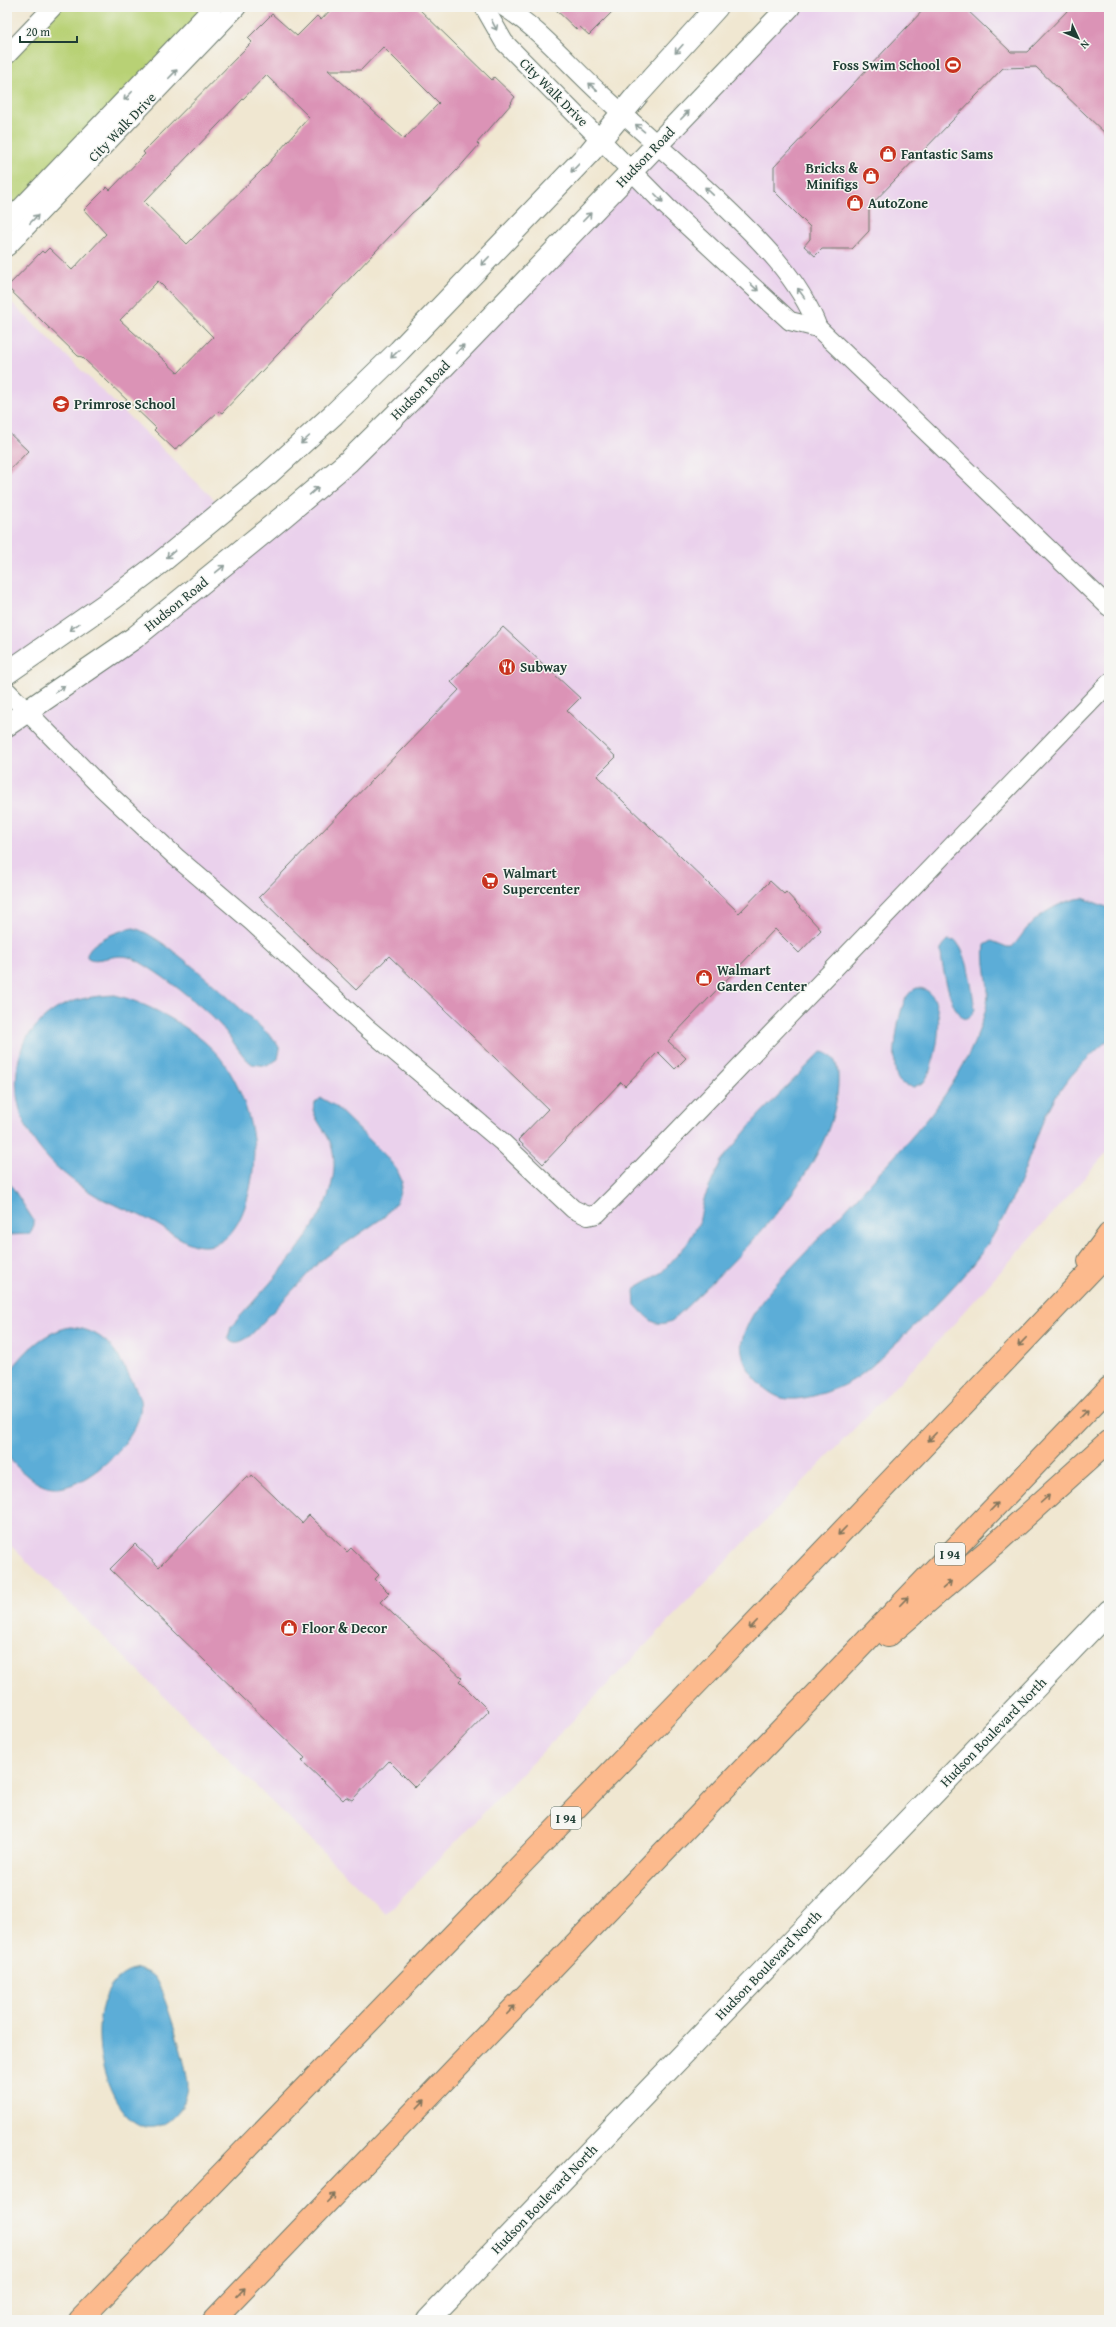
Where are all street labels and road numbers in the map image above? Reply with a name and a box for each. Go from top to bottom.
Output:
street label: City Walk Drive [515,53,593,131]
street label: City Walk Drive [84,87,161,166]
street label: Hudson Road [611,122,679,192]
street label: Hudson Road [386,355,455,424]
street label: Hudson Road [140,572,213,636]
road number: I 94 [935,1543,965,1565]
street label: Hudson Boulevard North [935,1673,1051,1791]
road number: I 94 [551,1807,581,1829]
street label: Hudson Boulevard North [710,1906,826,2024]
street label: Hudson Boulevard North [486,2140,602,2258]

